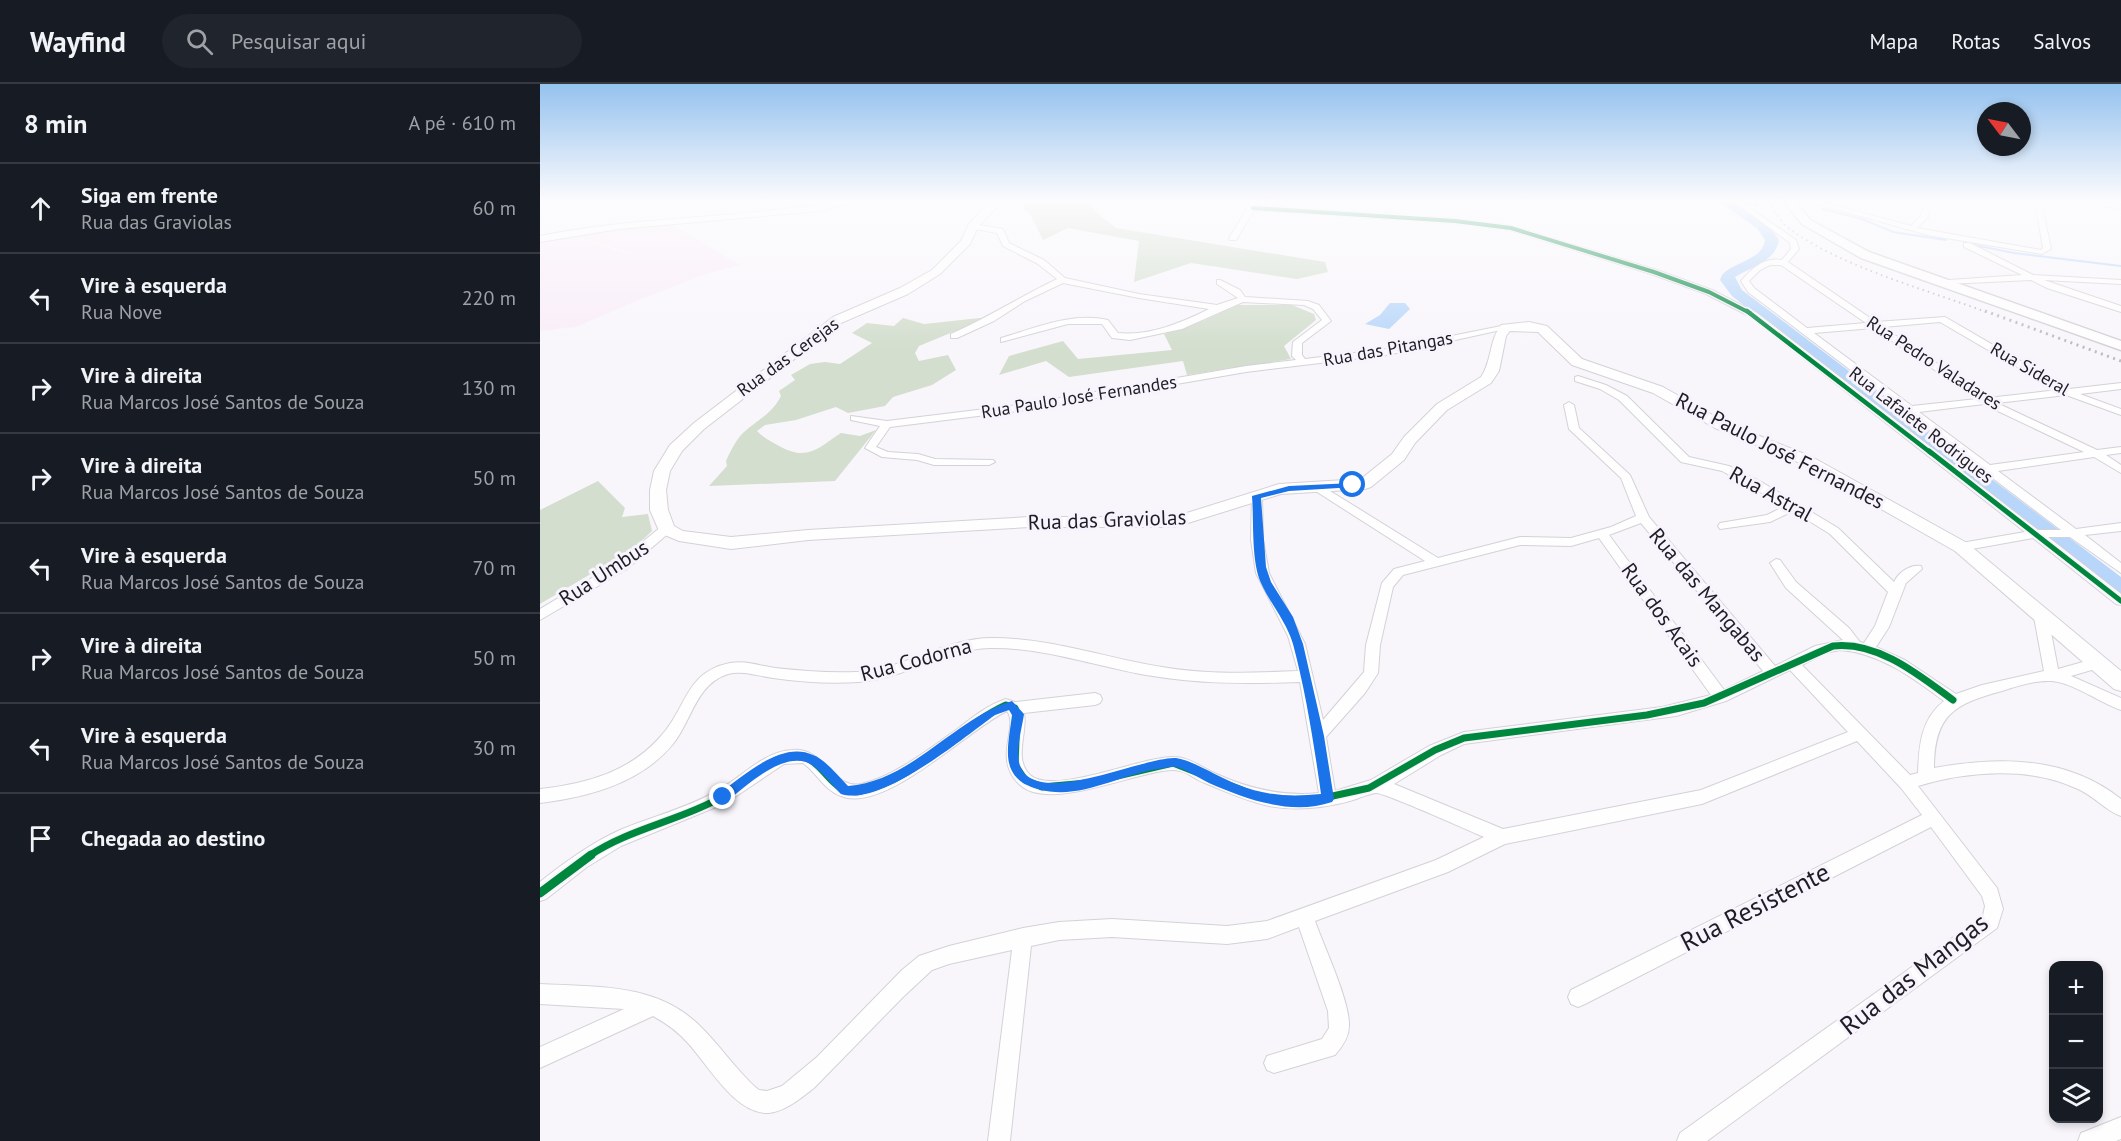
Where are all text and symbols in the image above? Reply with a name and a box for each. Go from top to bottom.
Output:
search box [162,14,582,68]
text: Wayfind [30,23,126,60]
icon: search [183,25,216,58]
text: Pesquisar aqui [231,27,366,55]
text: Mapa [1869,28,1918,55]
text: Rotas [1951,28,2000,55]
text: Salvos [2033,28,2091,55]
north arrow [1977,102,2031,156]
text: 8 min [24,107,87,140]
text: A pé · 610 m [409,110,516,136]
text: Siga em frente [81,181,218,209]
icon: ahead [24,192,57,225]
text: 60 m [473,195,516,221]
text: Rua das Graviolas [81,209,232,235]
text: Vire à esquerda [81,271,227,299]
icon: left [24,282,57,315]
text: 220 m [462,285,516,311]
text: Rua Nove [81,299,162,325]
street label: Rua Pedro Valadares [1863,310,2006,415]
street label: Rua das Cerejas [732,312,843,401]
street label: Rua das Pitangas [1321,326,1454,371]
street label: Rua Sideral [1987,337,2075,401]
text: Vire à direita [81,361,202,389]
street label: Rua Lafaiete Rodrigues [1845,361,1998,488]
street label: Rua Paulo José Fernandes [979,370,1178,423]
icon: right [24,372,57,405]
text: 130 m [462,375,516,401]
street label: Rua Paulo José Fernandes [1671,386,1889,515]
text: Rua Marcos José Santos de Souza [81,389,365,415]
text: Vire à direita [81,451,202,479]
street label: Rua Astral [1725,460,1818,527]
icon: right [24,462,57,495]
text: 50 m [473,465,516,491]
route start [1339,471,1365,497]
text: Rua Marcos José Santos de Souza [81,479,365,505]
street label: Rua das Graviolas [1027,503,1187,536]
street label: Rua das Mangabas [1643,522,1771,667]
street label: Rua Umbus [554,534,654,612]
text: Vire à esquerda [81,541,227,569]
icon: left [24,552,57,585]
text: 70 m [473,555,516,581]
street label: Rua dos Acais [1616,557,1709,672]
text: Rua Marcos José Santos de Souza [81,569,365,595]
text: Vire à direita [81,631,202,659]
street label: Rua Codorna [857,632,974,687]
icon: right [24,642,57,675]
text: 50 m [473,645,516,671]
text: Rua Marcos José Santos de Souza [81,659,365,685]
text: Vire à esquerda [81,721,227,749]
icon: left [24,732,57,765]
text: 30 m [473,735,516,761]
text: Rua Marcos José Santos de Souza [81,749,365,775]
route end [709,783,735,809]
icon: arrive [24,822,57,855]
text: Chegada ao destino [81,824,265,852]
street label: Rua Resistente [1675,855,1835,958]
street label: Rua das Mangas [1833,905,1995,1042]
map controls [2049,961,2103,1123]
button: + [2049,961,2103,1015]
button: − [2049,1015,2103,1069]
button: layers [2049,1069,2103,1123]

